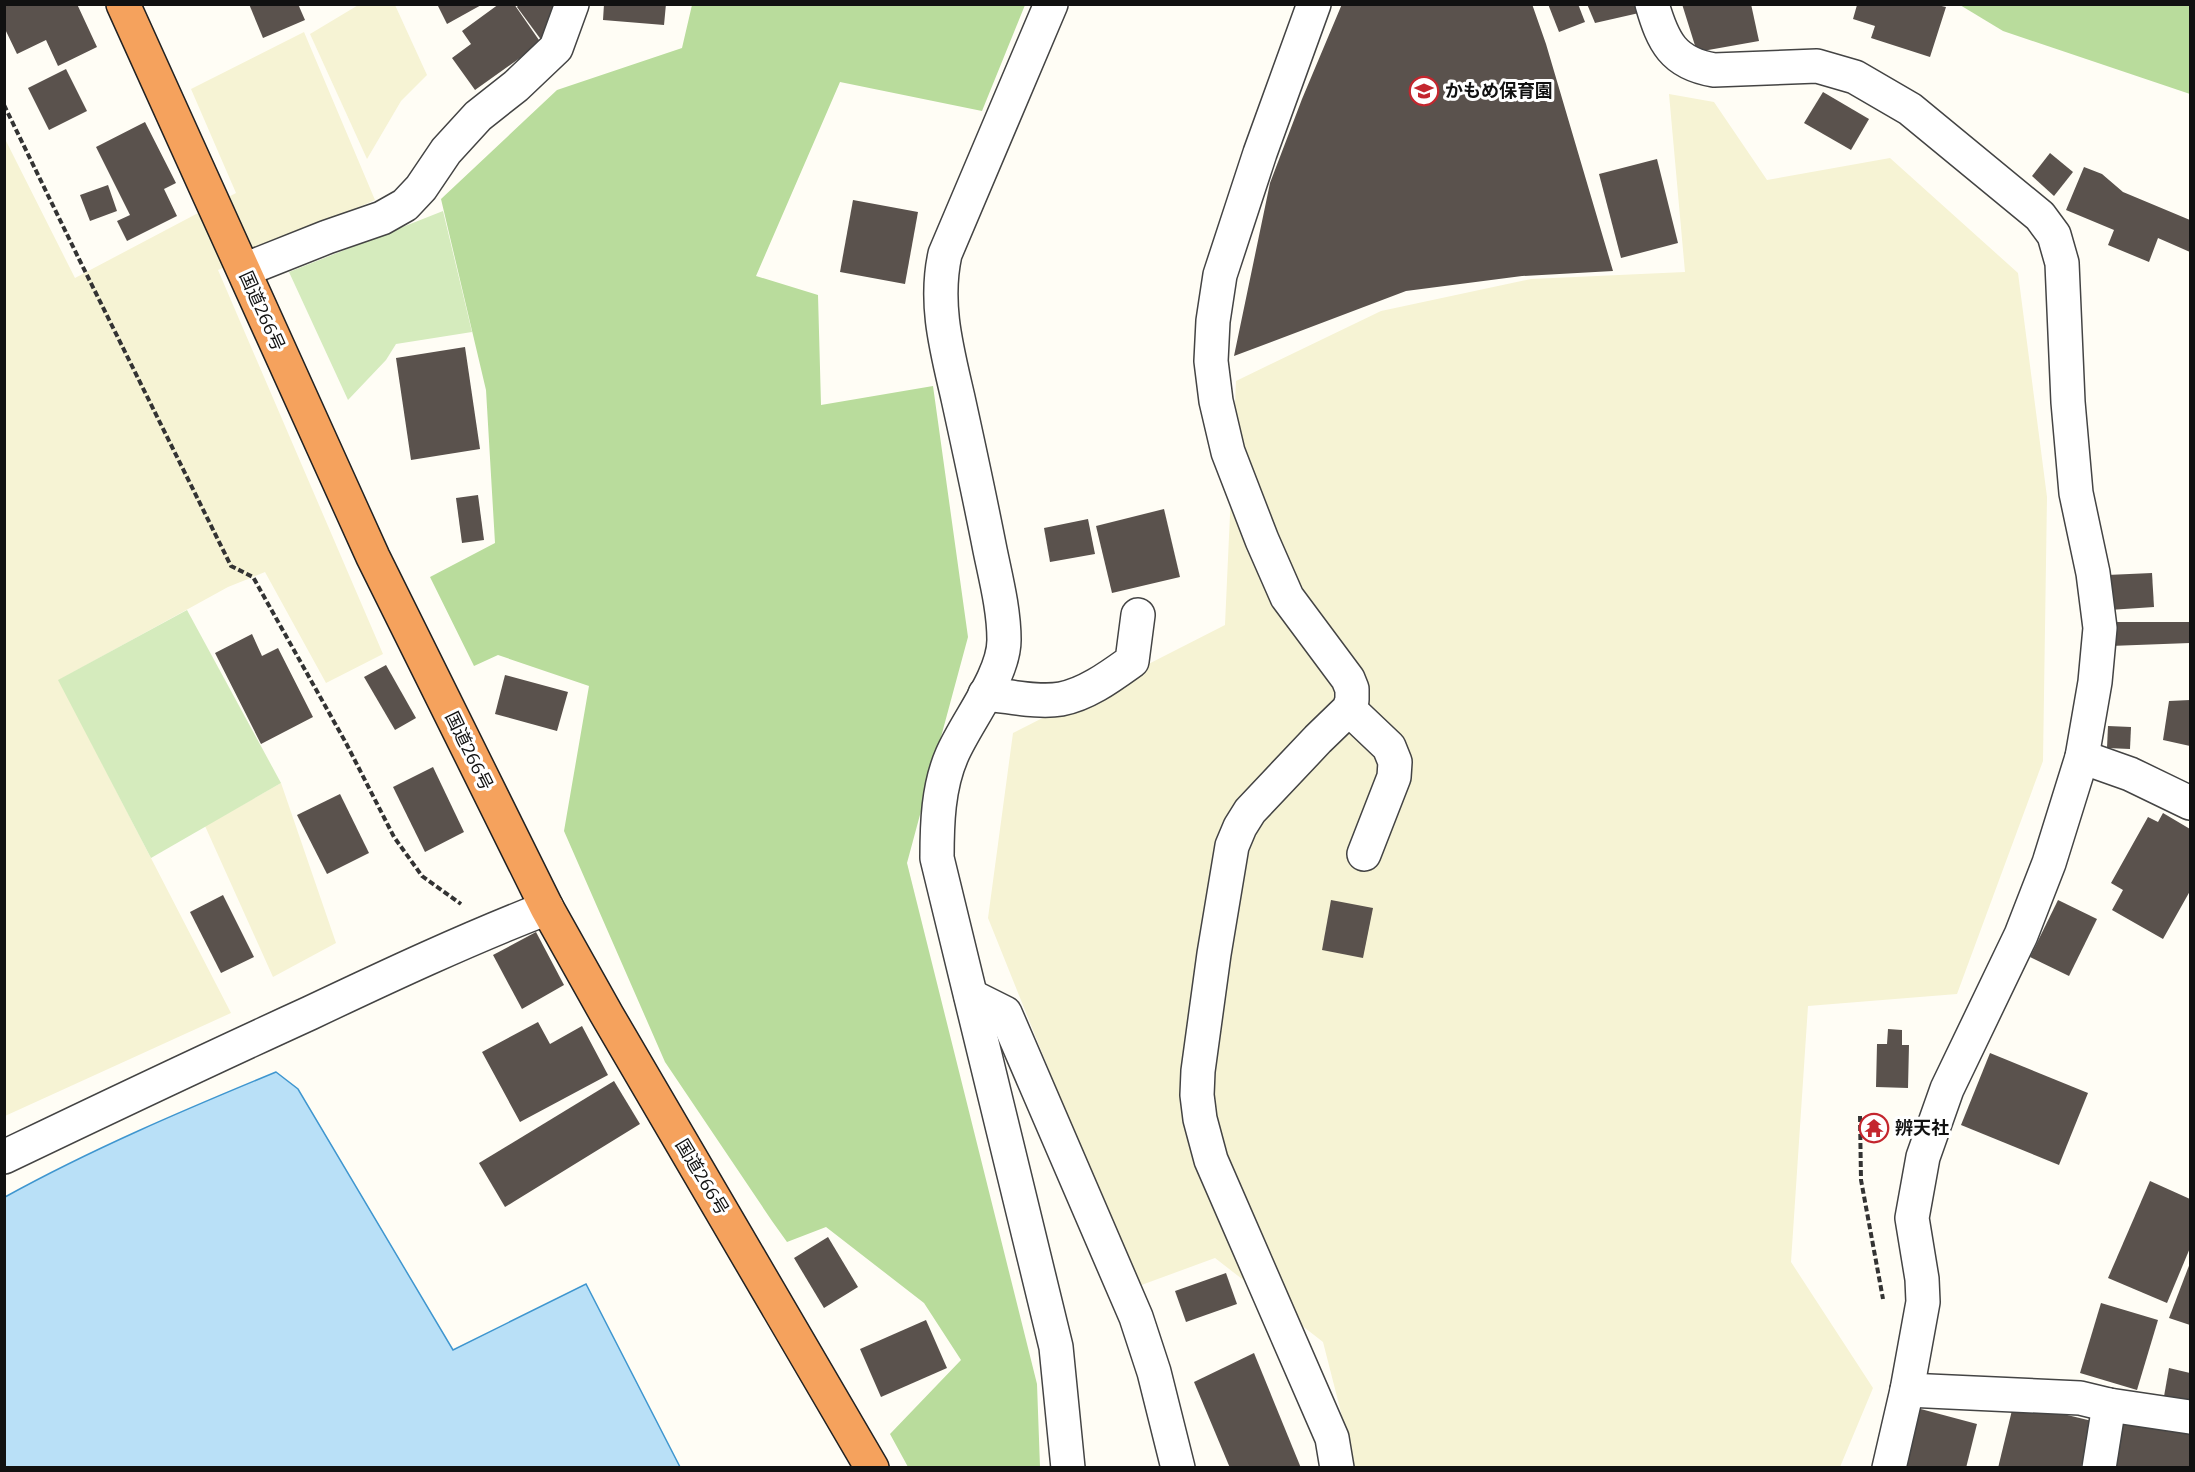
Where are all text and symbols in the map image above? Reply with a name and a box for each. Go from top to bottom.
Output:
school or university icon: かもめ保育園 [1408,75,1440,107]
place label: かもめ保育園 [1445,80,1553,102]
street label: 国道266号 [235,268,289,354]
street label: 国道266号 [440,708,498,794]
temple icon: 辨天社 [1858,1112,1890,1144]
place label: 辨天社 [1895,1117,1949,1139]
street label: 国道266号 [671,1135,733,1219]

